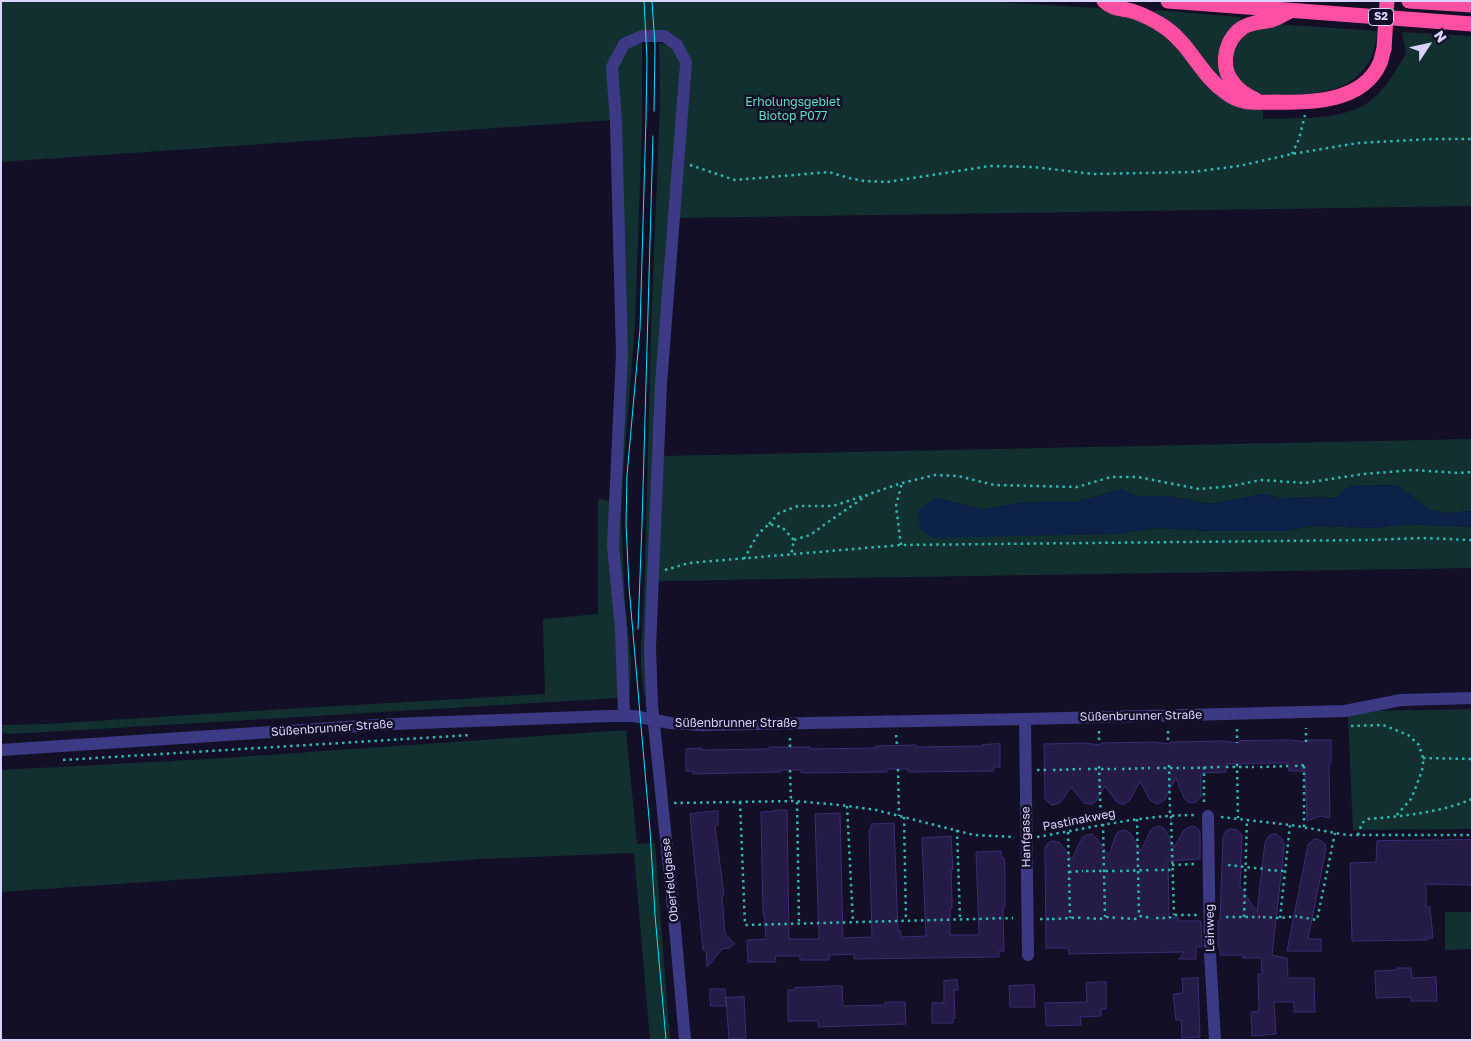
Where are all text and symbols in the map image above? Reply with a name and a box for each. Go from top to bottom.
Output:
road number: S2 [1368,8,1394,26]
north arrow [1403,20,1453,70]
text: N [1431,27,1451,45]
park label: Erholungsgebiet Biotop P077 [745,95,841,123]
street label: Süßenbrunner Straße [1080,708,1202,724]
street label: Süßenbrunner Straße [675,716,797,730]
street label: Süßenbrunner Straße [270,717,394,739]
street label: Hanfgasse [1018,806,1034,868]
street label: Pastinakweg [1041,806,1117,834]
street label: Oberfeldgasse [658,837,682,923]
street label: Leinweg [1202,904,1218,952]

